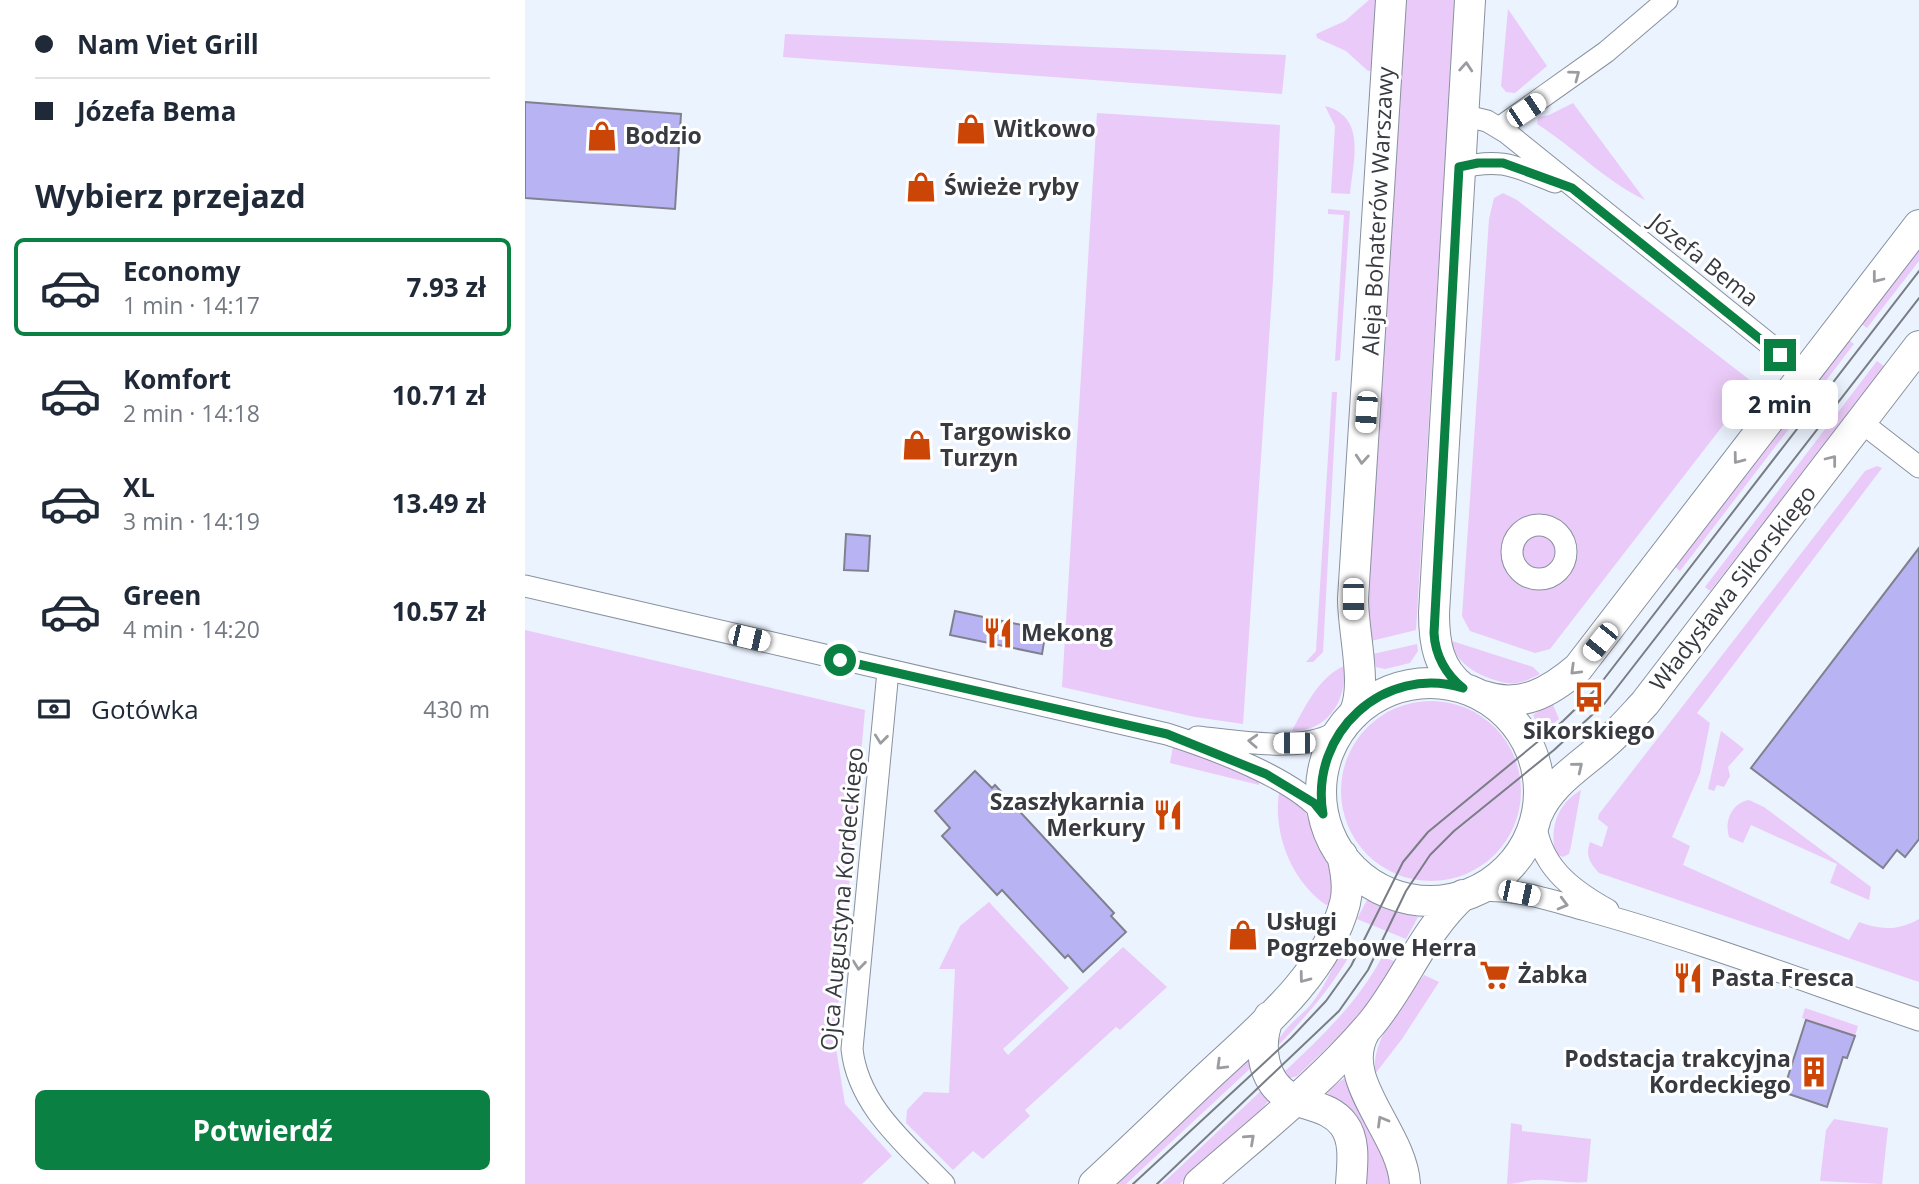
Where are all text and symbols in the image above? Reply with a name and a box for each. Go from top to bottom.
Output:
text: Nam Viet Grill [77,26,259,62]
one-way arrow [1458,61,1473,72]
street label: Aleja Bohaterów Warszawy [1353,65,1401,356]
one-way arrow [1568,71,1580,83]
car [1503,90,1550,130]
text: Józefa Bema [77,93,236,129]
shop icon: Witkowo [954,112,988,146]
place label: Witkowo [994,112,1096,144]
shop icon: Bodzio [585,119,619,153]
place label: Bodzio [625,119,702,151]
shop icon: Świeże ryby [904,170,938,204]
place label: Świeże ryby [944,170,1080,202]
text: Wybierz przejazd [35,174,306,217]
street label: Józefa Bema [1642,204,1766,313]
text: Economy [123,253,241,289]
icon: car [39,256,102,319]
text: 7.93 zł [407,269,486,305]
one-way arrow [1873,271,1886,283]
text: 1 min · 14:17 [123,289,260,321]
route end [1764,339,1796,371]
text: Komfort [123,361,231,397]
icon: car [39,364,102,427]
text: 10.71 zł [392,377,486,413]
callout: 2 min [1722,380,1838,428]
text: 2 min [1748,388,1812,420]
car [1355,390,1378,434]
text: 2 min · 14:18 [123,397,260,429]
place label: Targowisko Turzyn [940,415,1072,473]
shop icon: Targowisko Turzyn [900,428,934,462]
one-way arrow [1734,451,1747,464]
one-way arrow [1355,454,1370,465]
one-way arrow [1823,455,1836,468]
text: XL [123,469,155,505]
icon: car [39,472,102,535]
street label: Władysława Sikorskiego [1642,478,1823,697]
text: 13.49 zł [392,485,486,521]
text: 3 min · 14:19 [123,505,260,537]
text: Green [123,577,201,613]
car [1343,578,1364,620]
icon: car [39,580,102,643]
text: 10.57 zł [392,593,486,629]
text: 4 min · 14:20 [123,613,260,645]
restaurant icon: Mekong [981,616,1015,650]
place label: Mekong [1021,616,1113,648]
car [1579,619,1622,665]
car [727,623,772,653]
route start [824,644,856,676]
one-way arrow [1570,662,1583,674]
bus stop icon: Sikorskiego [1572,680,1606,714]
icon: cash [35,690,73,728]
text: Gotówka [91,691,199,727]
text: 430 m [423,693,490,725]
place label: Sikorskiego [1523,714,1655,746]
one-way arrow [874,733,889,745]
car [1274,733,1316,754]
one-way arrow [1247,734,1258,749]
street label: Ojca Augustyna Kordeckiego [812,746,870,1052]
one-way arrow [1569,763,1582,775]
place label: Szaszłykarnia Merkury [990,785,1146,843]
restaurant icon: Szaszłykarnia Merkury [1151,798,1185,832]
car [1497,878,1542,908]
one-way arrow [1557,896,1569,910]
place label: Usługi Pogrzebowe Herra [1266,905,1477,963]
shop icon: Usługi Pogrzebowe Herra [1226,918,1260,952]
supermarket icon: Żabka [1478,958,1512,992]
place label: Żabka [1518,958,1588,990]
one-way arrow [852,960,867,971]
restaurant icon: Pasta Fresca [1671,961,1705,995]
place label: Pasta Fresca [1711,961,1854,993]
one-way arrow [1300,971,1313,983]
place label: Podstacja trakcyjna Kordeckiego [1564,1042,1791,1100]
building icon: Podstacja trakcyjna Kordeckiego [1797,1055,1831,1089]
one-way arrow [1216,1056,1229,1069]
button: Potwierdź [35,1090,490,1170]
one-way arrow [1377,1116,1390,1128]
one-way arrow [1242,1134,1255,1147]

